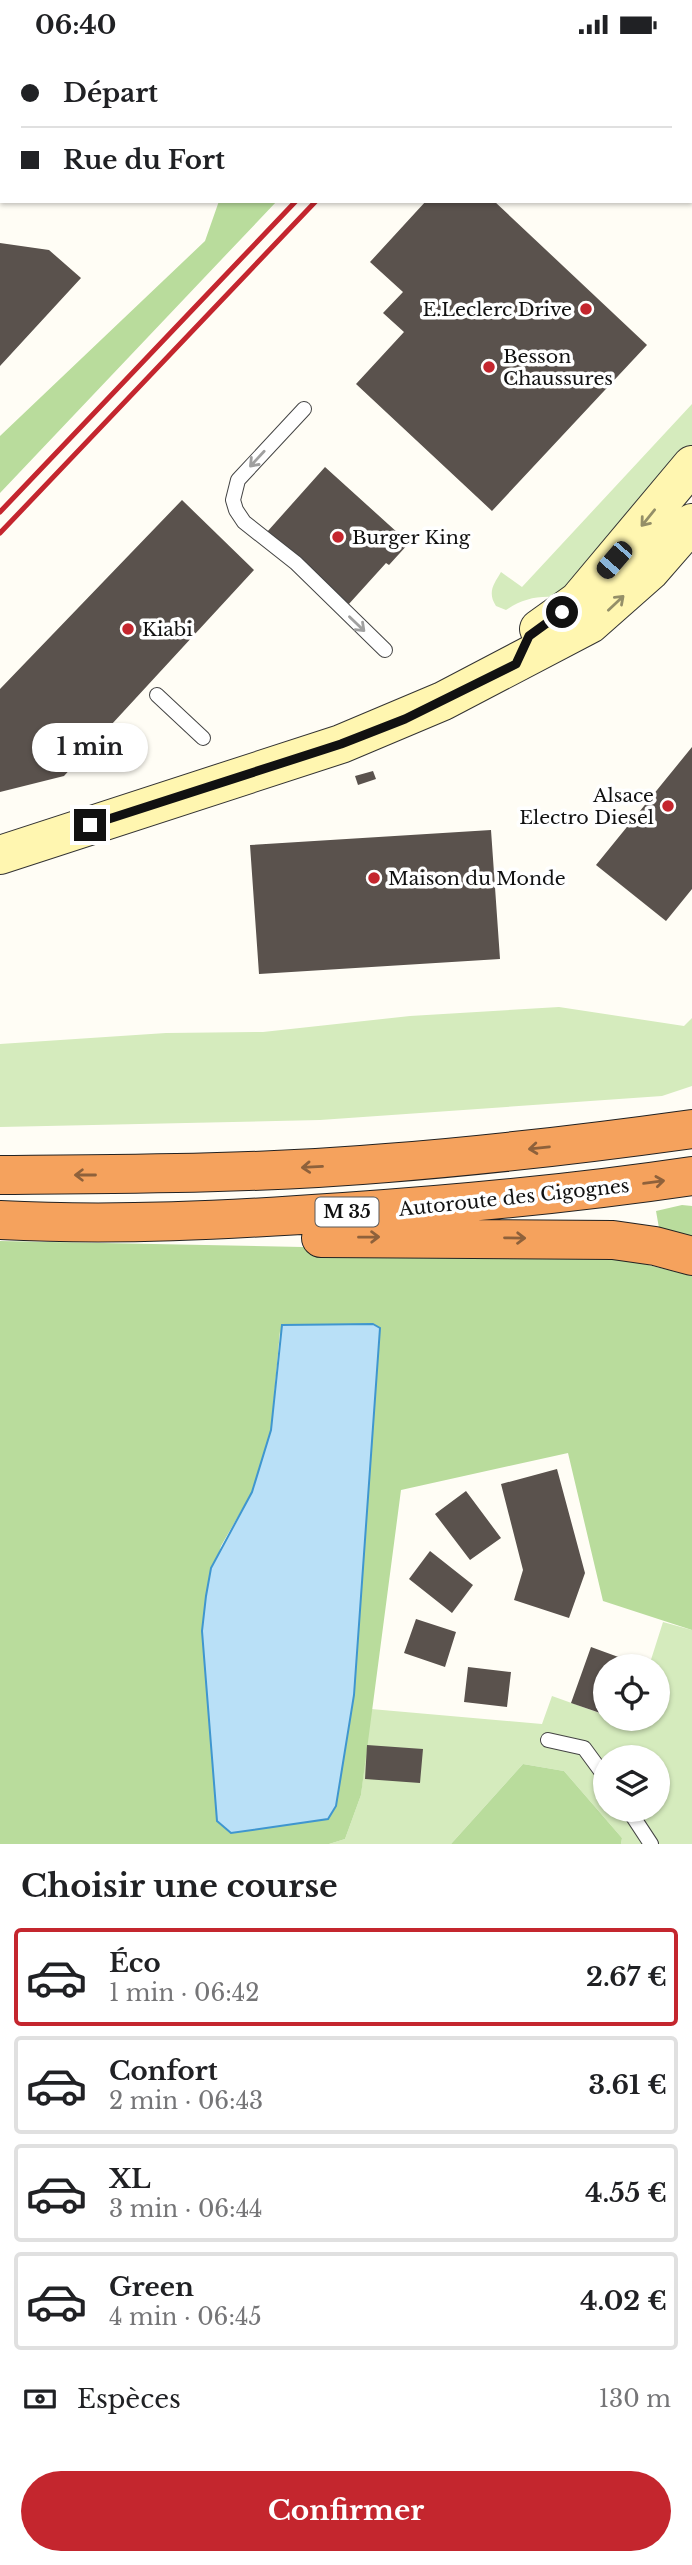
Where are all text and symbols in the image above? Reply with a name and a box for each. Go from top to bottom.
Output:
text: 06:40 [35,9,116,41]
text: Départ [63,77,158,109]
text: Rue du Fort [63,144,225,176]
place label: E.Leclerc Drive [422,298,572,321]
marker: E.Leclerc Drive [578,301,594,317]
place label: Besson Chaussures [503,345,613,390]
marker: Besson Chaussures [481,359,497,375]
one-way arrow [249,450,265,468]
one-way arrow [641,508,656,526]
place label: Burger King [352,526,471,549]
marker: Burger King [330,529,346,545]
car [593,537,636,583]
one-way arrow [607,595,625,611]
route start [546,596,578,628]
one-way arrow [348,616,365,633]
place label: Kiabi [142,618,193,641]
marker: Kiabi [120,621,136,637]
callout: 1 min [32,723,148,773]
text: 1 min [57,733,123,761]
place label: Alsace Electro Diesel [519,784,654,829]
marker: Alsace Electro Diesel [660,798,676,814]
route end [74,809,106,841]
place label: Maison du Monde [388,867,566,890]
marker: Maison du Monde [366,870,382,886]
one-way arrow [528,1142,551,1155]
one-way arrow [302,1161,324,1174]
one-way arrow [74,1168,97,1182]
street label: Autoroute des Cigognes [397,1174,630,1221]
one-way arrow [642,1175,665,1188]
road number: M 35 [316,1197,378,1227]
one-way arrow [358,1231,381,1244]
one-way arrow [504,1231,527,1245]
map controls [593,1654,670,1822]
button: locate [593,1654,670,1731]
button: layers [593,1745,670,1822]
text: Choisir une course [21,1866,338,1906]
icon: car [25,1946,88,2009]
text: Éco [109,1947,161,1979]
text: 2.67 € [586,1961,667,1993]
text: 1 min · 06:42 [109,1979,259,2007]
icon: car [25,2054,88,2117]
text: Confort [109,2055,218,2087]
text: 3.61 € [588,2069,667,2101]
text: 2 min · 06:43 [109,2087,263,2115]
icon: car [25,2162,88,2225]
text: XL [109,2163,151,2195]
text: 4.55 € [585,2177,667,2209]
text: 3 min · 06:44 [109,2195,263,2223]
icon: car [25,2270,88,2333]
text: Green [109,2271,194,2303]
text: 4.02 € [580,2285,667,2317]
text: 4 min · 06:45 [109,2303,261,2331]
icon: cash [21,2380,59,2418]
text: Espèces [77,2383,181,2415]
text: 130 m [599,2385,671,2413]
button: Confirmer [21,2471,671,2551]

